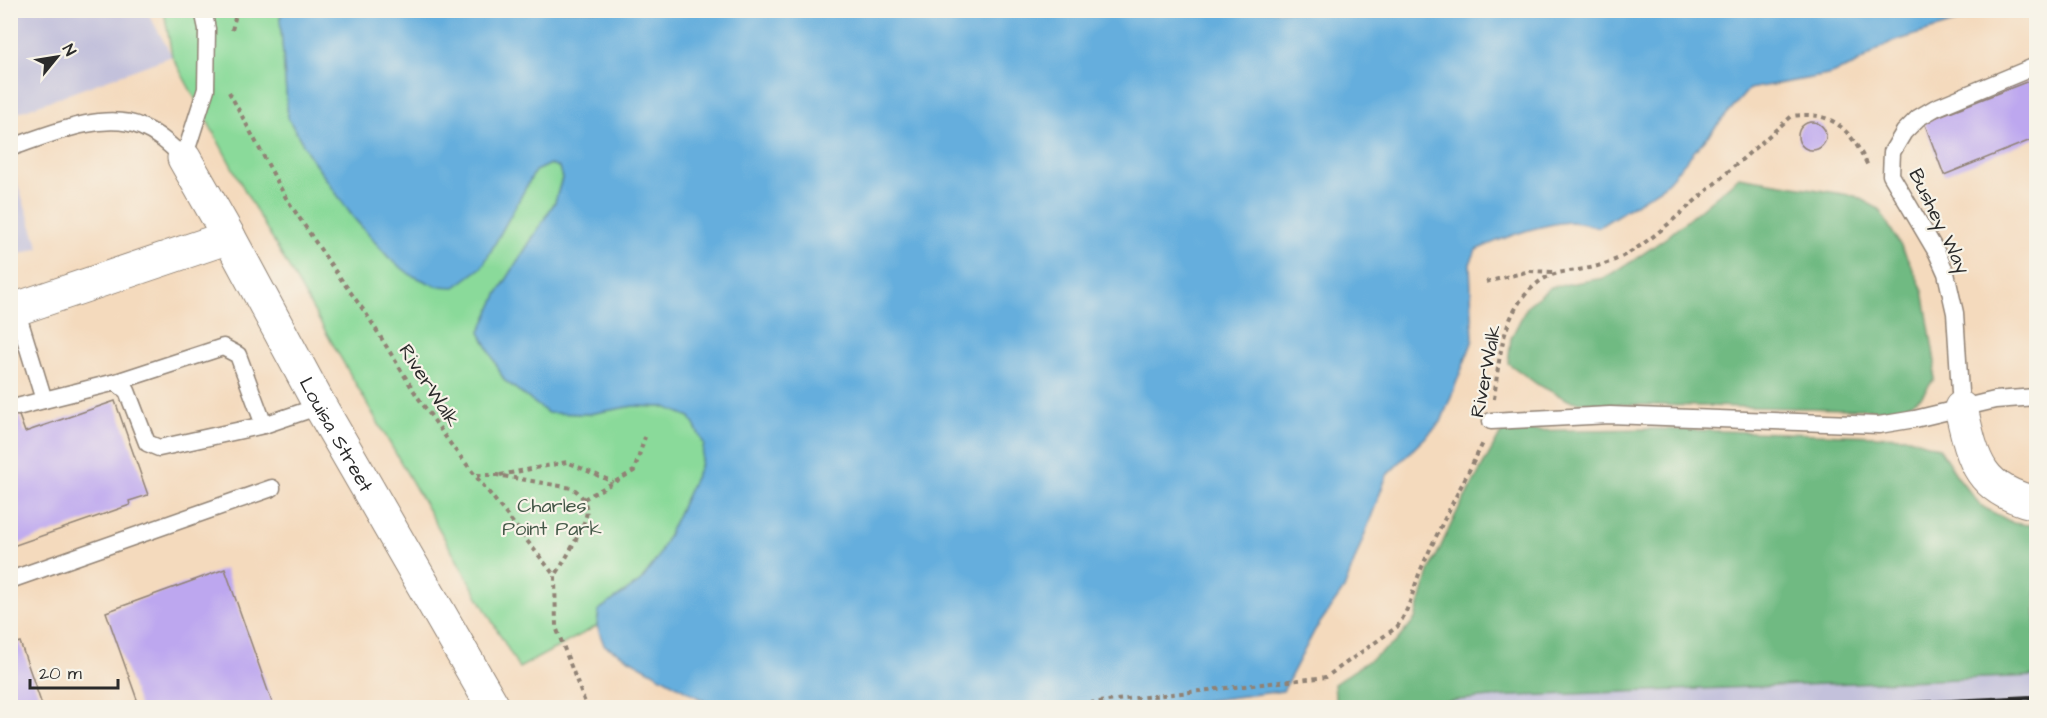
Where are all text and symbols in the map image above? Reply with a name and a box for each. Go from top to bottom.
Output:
north arrow [27,27,87,87]
text: N [57,40,81,60]
street label: Bushey Way [1901,164,1977,279]
street label: RiverWalk [1463,322,1509,420]
street label: RiverWalk [392,339,466,433]
street label: Louisa Street [292,372,380,498]
park label: Charles Point Park [502,492,602,543]
scale bar [30,652,118,690]
text: 20 m [39,661,82,686]

